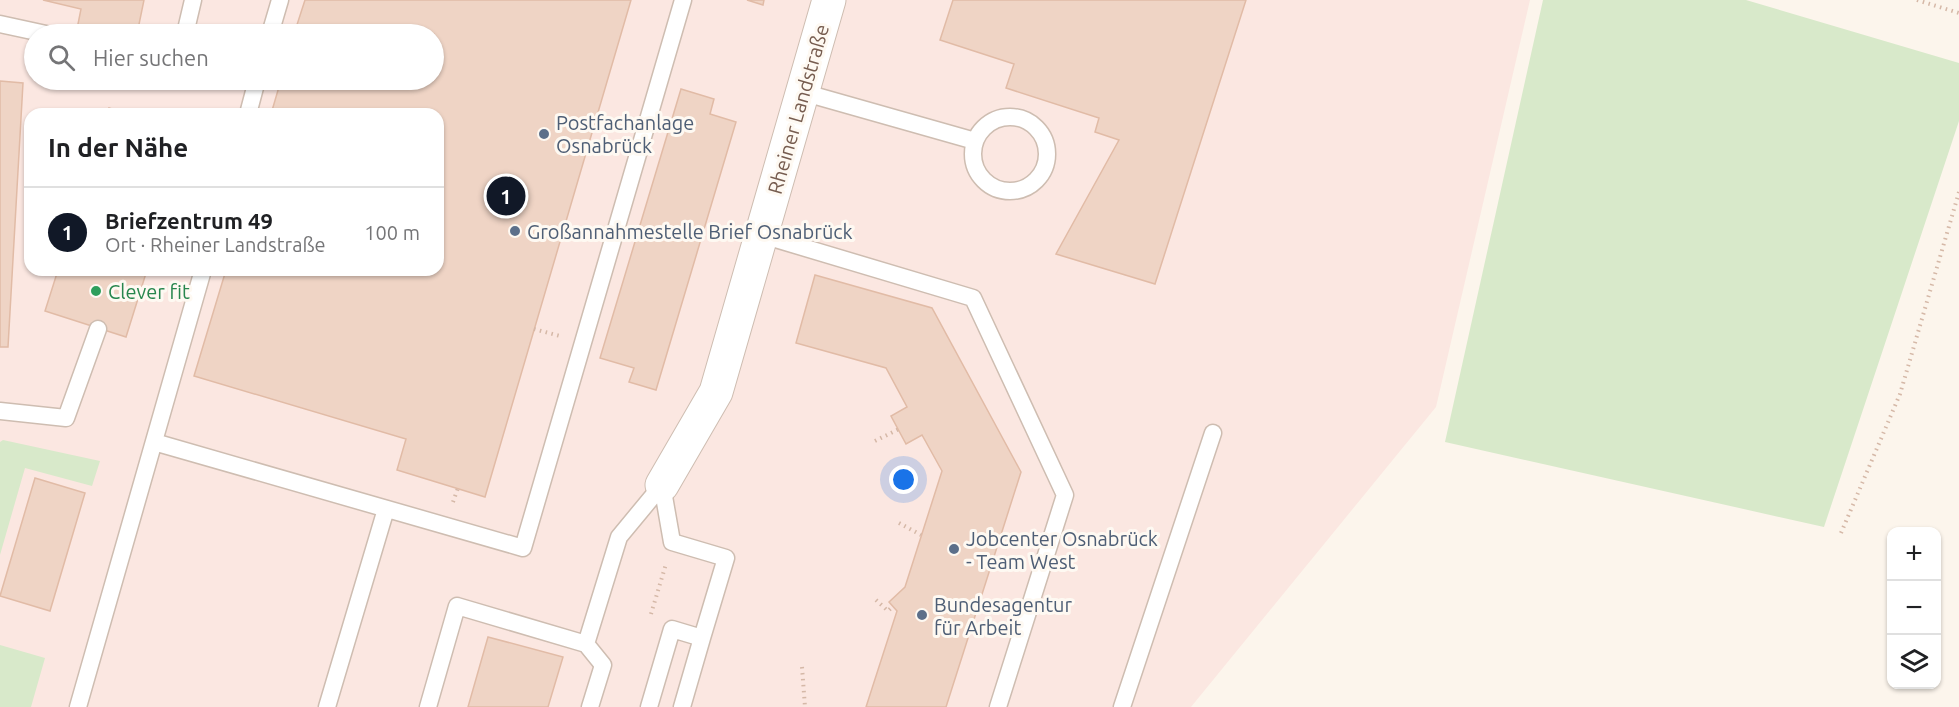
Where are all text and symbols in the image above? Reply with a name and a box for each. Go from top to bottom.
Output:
street label: Rheiner Landstraße [763,21,833,197]
search box [24,24,444,90]
icon: search [45,41,78,74]
text: Hier suchen [93,45,209,70]
place label: Postfachanlage Osnabrück [556,111,694,157]
marker: Postfachanlage Osnabrück [537,127,551,141]
text: In der Nähe [48,133,188,162]
pin: 1 [486,174,526,218]
text: Briefzentrum 49 [105,208,273,233]
place label: Großannahmestelle Brief Osnabrück [527,220,853,243]
text: 1 [62,221,73,244]
text: 100 m [364,221,420,244]
marker: Großannahmestelle Brief Osnabrück [508,224,522,238]
text: Ort · Rheiner Landstraße [105,233,326,256]
place label: Clever fit [108,280,190,303]
marker: Clever fit [89,284,103,298]
your location [889,465,918,494]
place label: Jobcenter Osnabrück - Team West [966,527,1158,573]
map controls [1887,527,1941,689]
button: + [1887,527,1941,581]
marker: Jobcenter Osnabrück - Team West [947,542,961,556]
button: − [1887,581,1941,635]
place label: Bundesagentur für Arbeit [934,593,1072,639]
marker: Bundesagentur für Arbeit [915,608,929,622]
button: layers [1887,635,1941,689]

